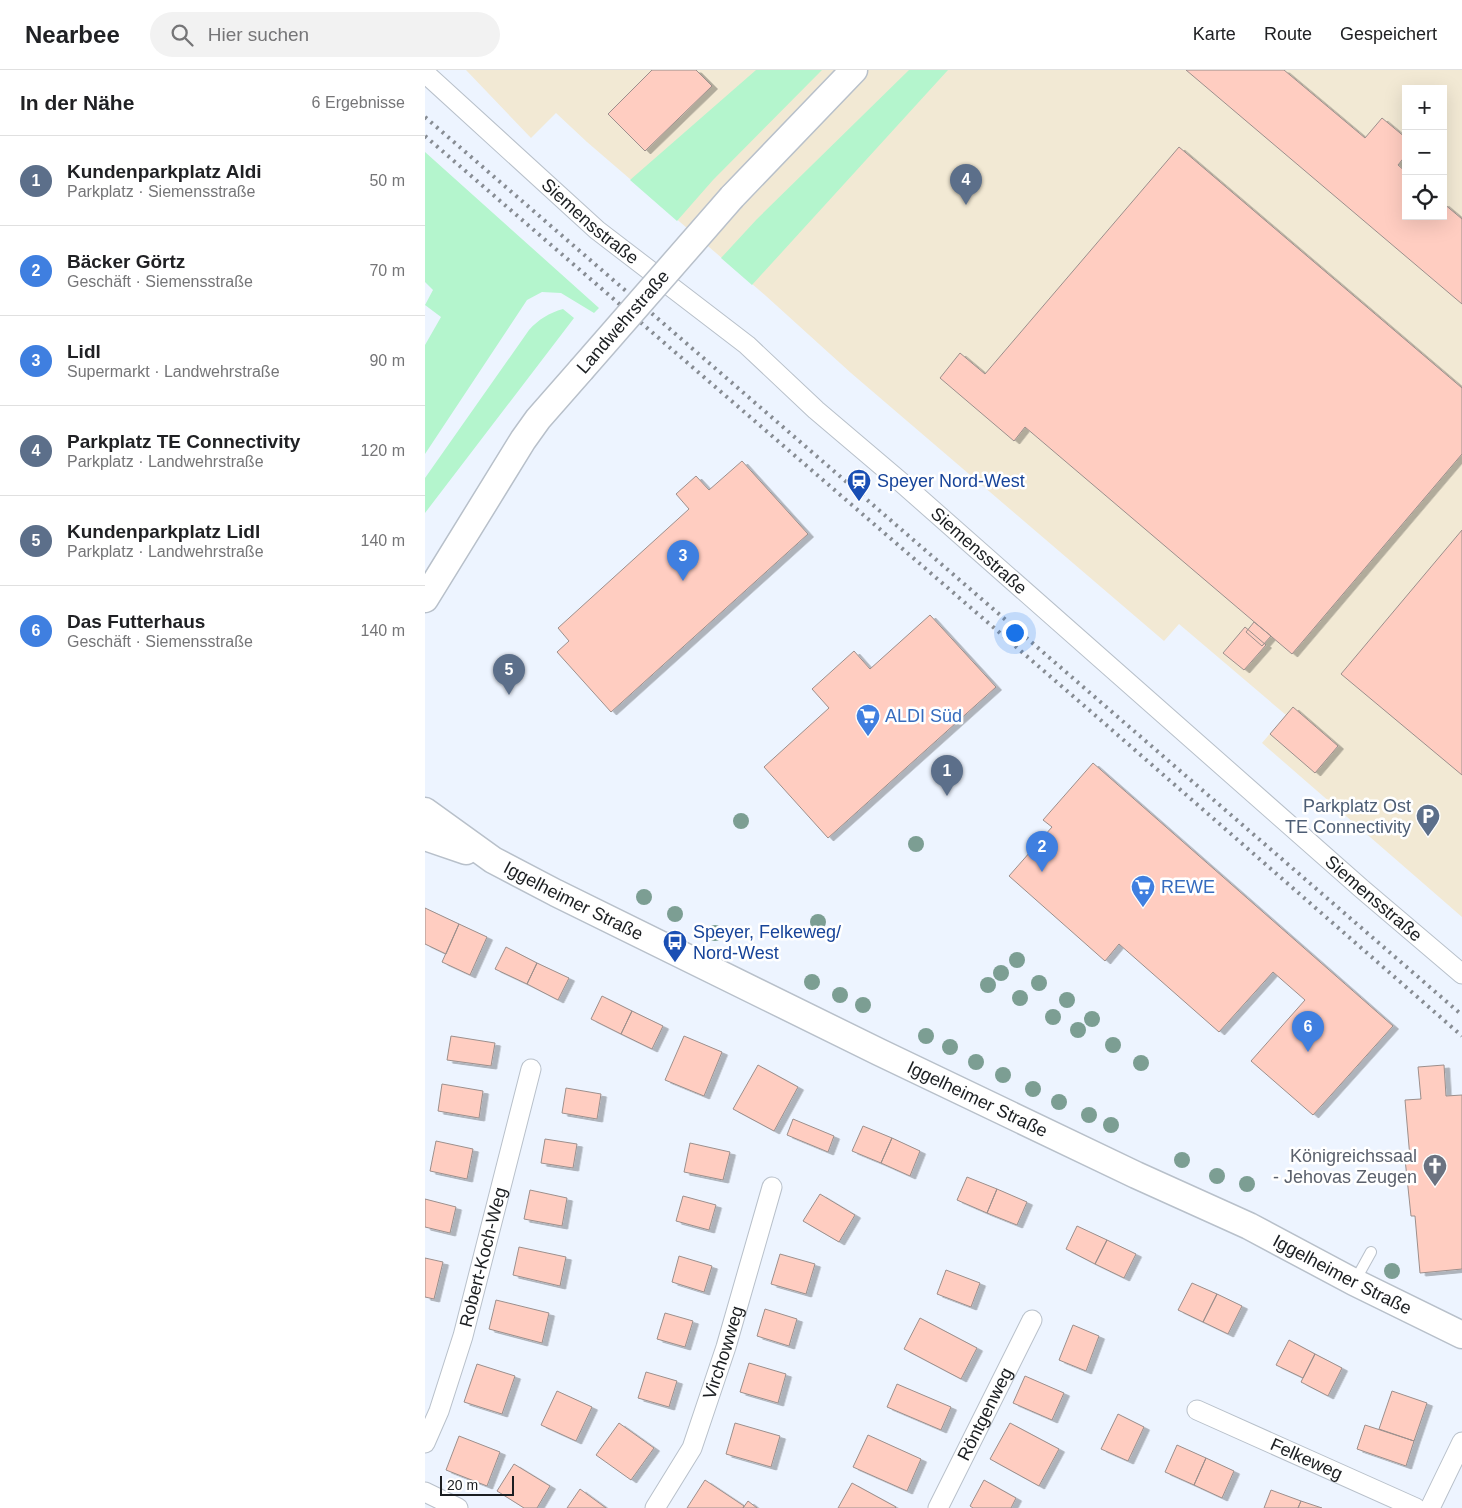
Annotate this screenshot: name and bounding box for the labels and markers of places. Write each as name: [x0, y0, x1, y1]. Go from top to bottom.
pin: 4: [950, 164, 982, 205]
station icon: Speyer Nord-West: [846, 468, 872, 502]
place label: Speyer Nord-West: [877, 471, 1025, 491]
pin: 3: [667, 540, 699, 581]
pin: 5: [493, 654, 525, 695]
supermarket icon: ALDI Süd: [855, 703, 881, 737]
place label: ALDI Süd: [885, 706, 962, 726]
pin: 1: [931, 755, 963, 796]
place label: Parkplatz Ost TE Connectivity: [1285, 796, 1411, 837]
parking icon: Parkplatz Ost TE Connectivity: [1415, 803, 1441, 837]
pin: 2: [1026, 831, 1058, 872]
supermarket icon: REWE: [1130, 874, 1156, 908]
place label: REWE: [1161, 877, 1215, 897]
place label: Speyer, Felkeweg/ Nord-West: [693, 922, 841, 963]
bus stop icon: Speyer, Felkeweg/ Nord-West: [662, 929, 688, 963]
pin: 6: [1292, 1011, 1324, 1052]
place label: Königreichssaal - Jehovas Zeugen: [1273, 1146, 1417, 1187]
church icon: Königreichssaal - Jehovas Zeugen: [1422, 1153, 1448, 1187]

